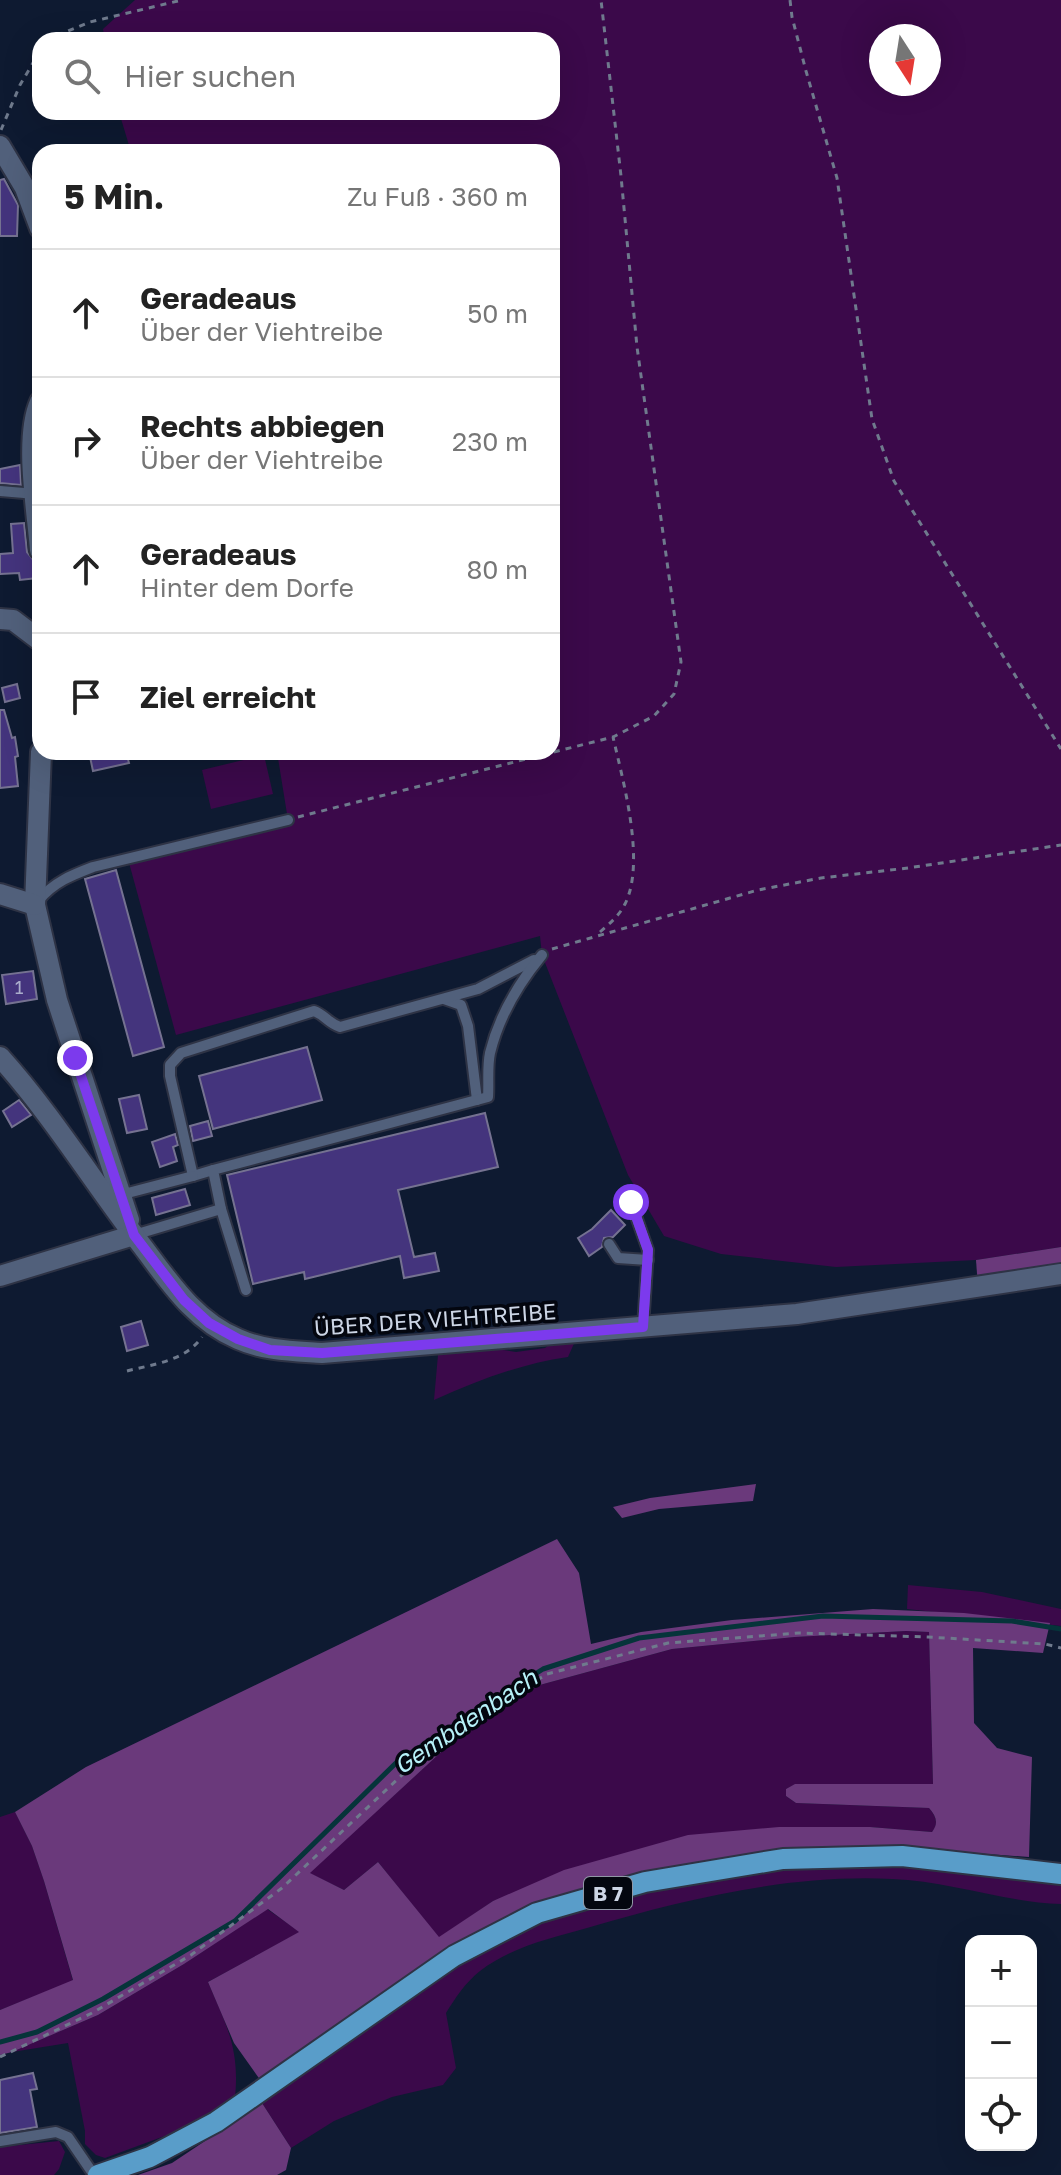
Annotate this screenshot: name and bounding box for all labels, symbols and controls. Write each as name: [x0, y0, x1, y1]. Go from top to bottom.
north arrow: [869, 24, 941, 96]
search box: [32, 32, 560, 120]
icon: search: [60, 54, 104, 98]
text: Hier suchen: [124, 58, 296, 94]
text: 5 Min.: [64, 176, 164, 216]
text: Zu Fuß · 360 m: [347, 181, 528, 212]
text: Geradeaus: [140, 280, 297, 316]
icon: ahead: [64, 291, 108, 335]
text: 50 m: [467, 298, 528, 329]
text: Über der Viehtreibe: [140, 316, 383, 347]
text: Rechts abbiegen: [140, 408, 384, 444]
icon: right: [64, 419, 108, 463]
text: 230 m: [452, 426, 528, 457]
text: Über der Viehtreibe: [140, 444, 383, 475]
text: Geradeaus: [140, 536, 297, 572]
icon: ahead: [64, 547, 108, 591]
text: 80 m: [467, 554, 528, 585]
text: Hinter dem Dorfe: [140, 572, 354, 603]
icon: arrive: [64, 675, 108, 719]
text: Ziel erreicht: [140, 679, 316, 715]
house number: 1: [15, 976, 24, 998]
route end: [57, 1040, 93, 1076]
route start: [613, 1184, 649, 1220]
street label: ÜBER DER VIEHTREIBE: [313, 1297, 557, 1341]
water label: Gembdenbach: [388, 1662, 543, 1780]
road number: B 7: [584, 1877, 632, 1909]
map controls: [965, 1935, 1037, 2151]
button: +: [965, 1935, 1037, 2007]
button: −: [965, 2007, 1037, 2079]
button: locate: [965, 2079, 1037, 2151]

